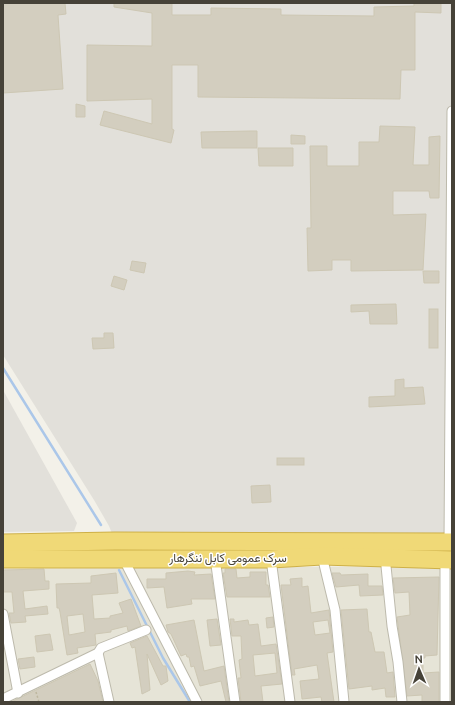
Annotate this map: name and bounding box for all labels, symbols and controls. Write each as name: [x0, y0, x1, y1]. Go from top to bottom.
street label: سرک عمومی کابل ننگرهار: [168, 551, 287, 566]
north arrow: [399, 649, 439, 689]
text: N: [414, 653, 423, 665]

